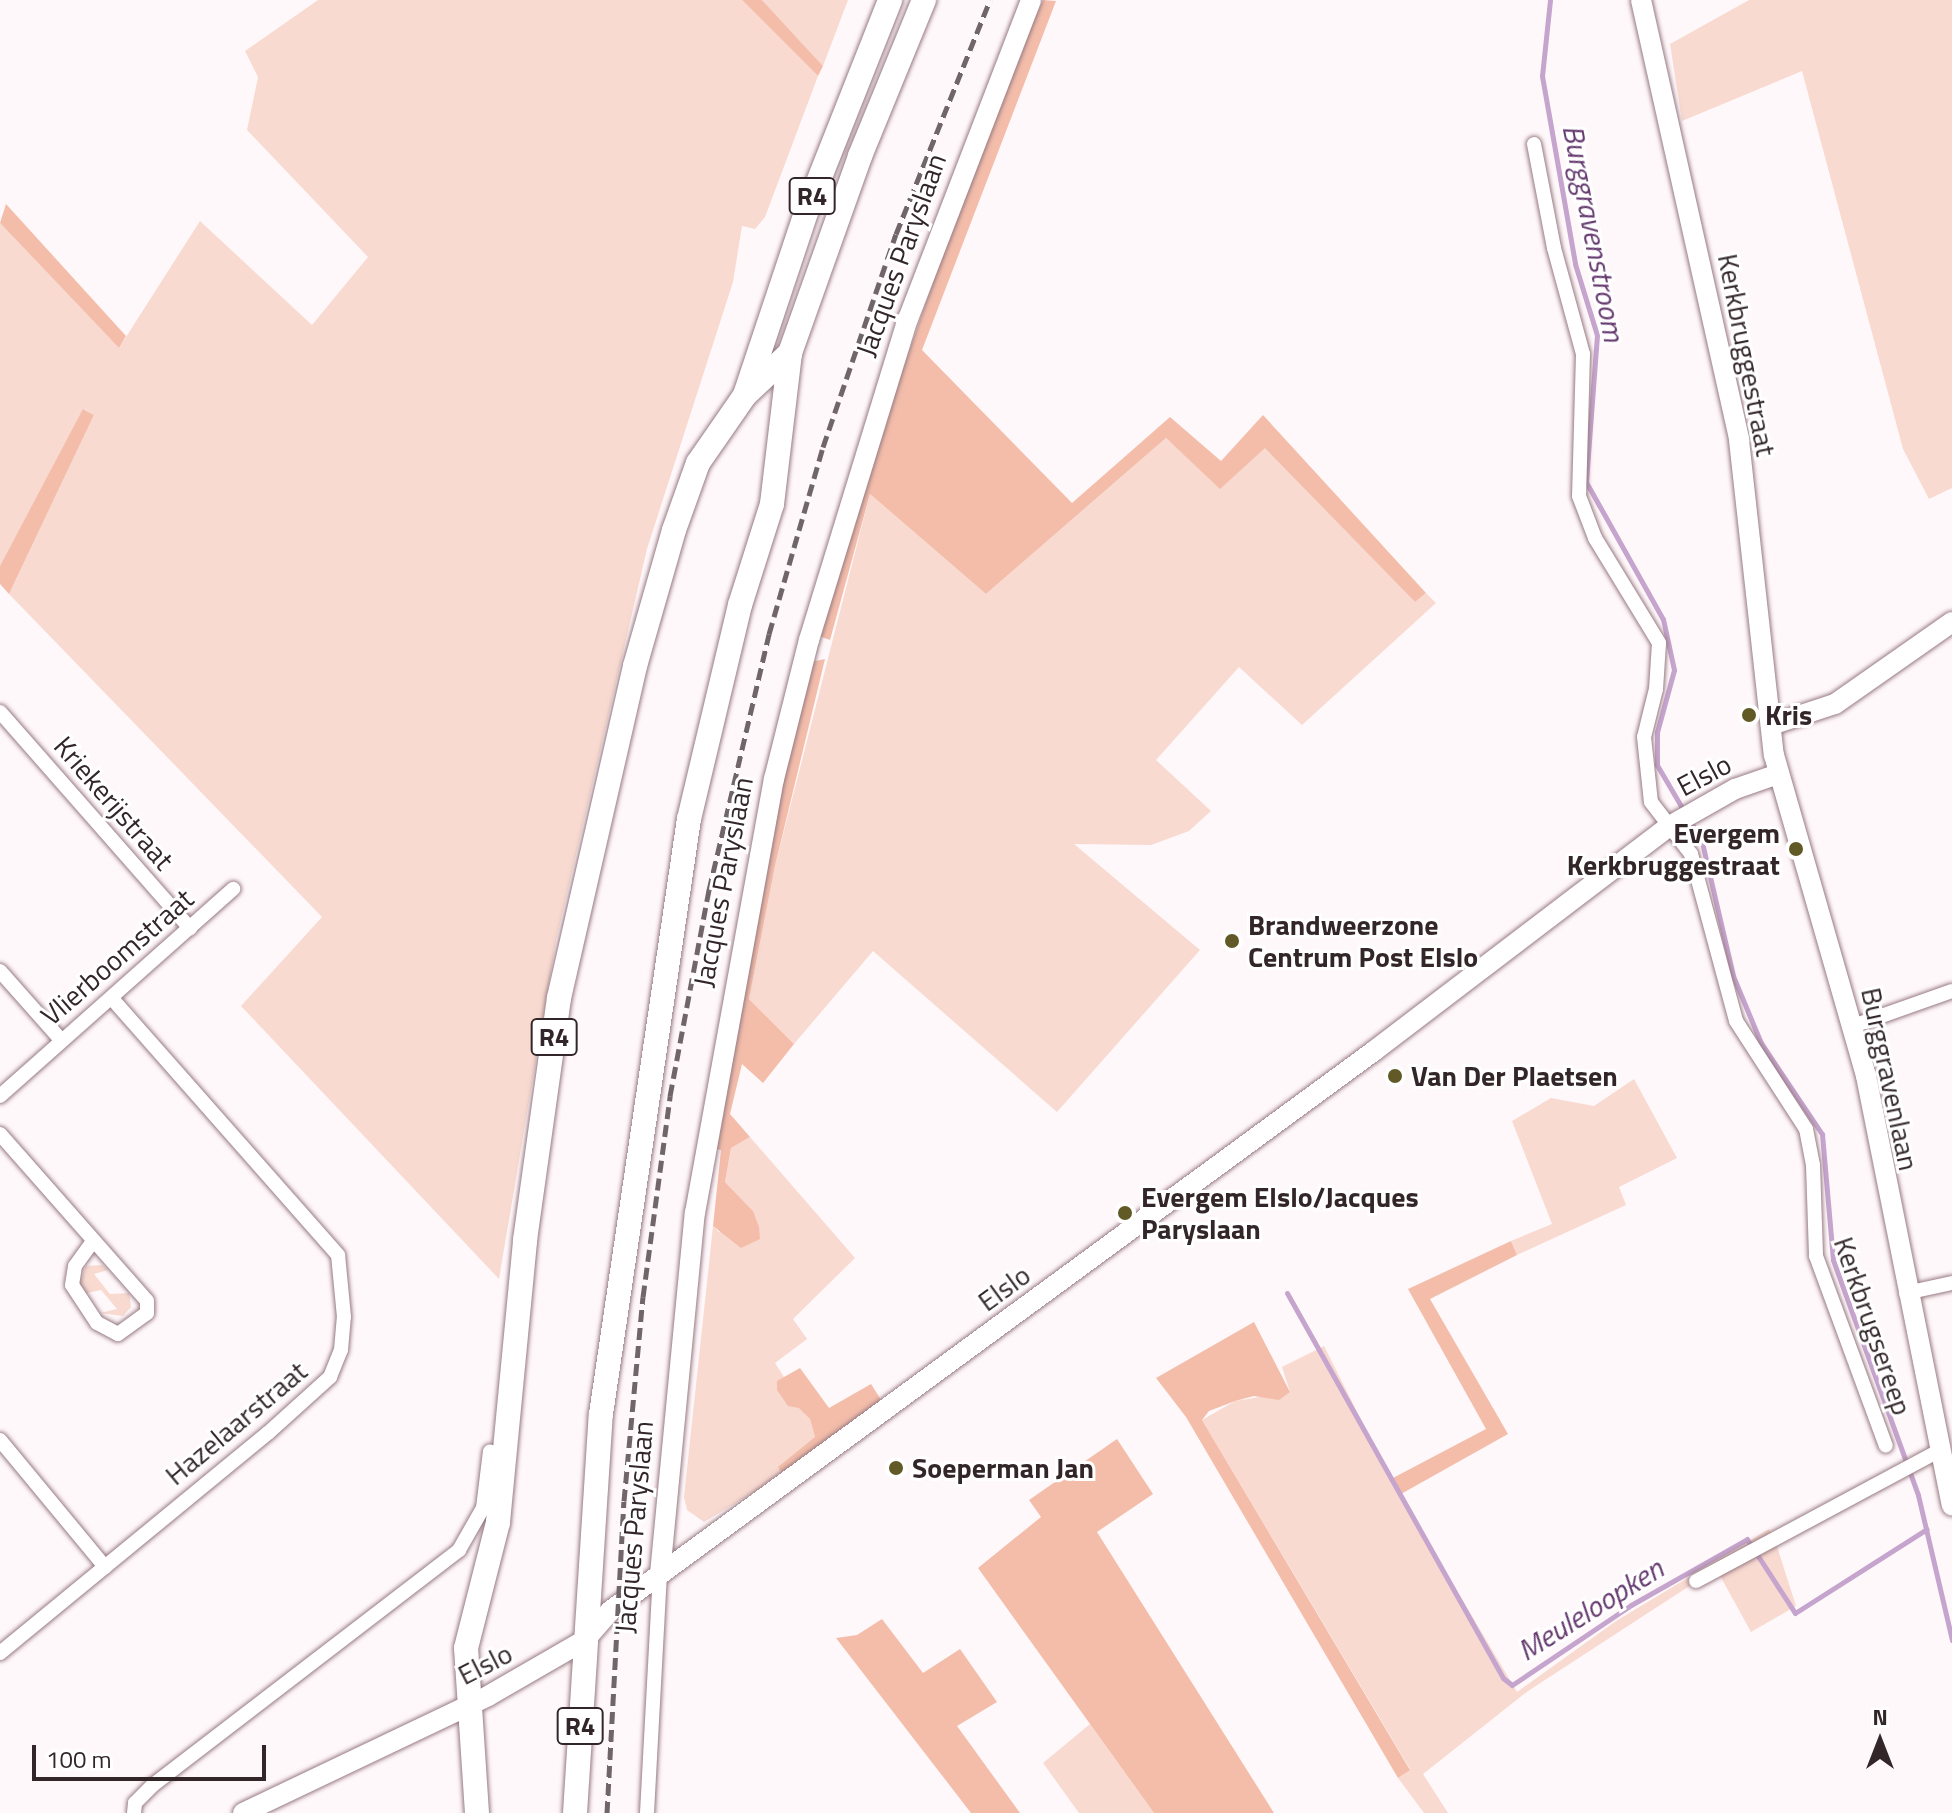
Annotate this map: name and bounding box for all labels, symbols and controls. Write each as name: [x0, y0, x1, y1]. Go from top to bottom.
water label: Burggravenstroom: [1555, 121, 1633, 345]
street label: Jacques Paryslaan: [849, 149, 953, 361]
road number: R4: [788, 174, 836, 218]
street label: Kerkbruggestraat: [1711, 251, 1783, 459]
place label: Kris: [1765, 698, 1812, 732]
marker: Kris: [1740, 706, 1758, 724]
street label: Kriekerijstraat: [47, 730, 181, 876]
street label: Elslo: [1671, 747, 1737, 803]
street label: Jacques Paryslaan: [686, 774, 760, 990]
place label: Evergem Kerkbruggestraat: [1567, 816, 1780, 882]
marker: Evergem Kerkbruggestraat: [1787, 840, 1805, 858]
street label: Vlierboomstraat: [34, 882, 200, 1032]
place label: Brandweerzone Centrum Post Elslo: [1248, 908, 1478, 974]
marker: Brandweerzone Centrum Post Elslo: [1223, 932, 1241, 950]
street label: Burggravenlaan: [1854, 985, 1926, 1173]
road number: R4: [530, 1015, 578, 1059]
place label: Van Der Plaetsen: [1411, 1059, 1618, 1093]
marker: Van Der Plaetsen: [1386, 1067, 1404, 1085]
place label: Evergem Elslo/Jacques Paryslaan: [1141, 1180, 1419, 1246]
marker: Evergem Elslo/Jacques Paryslaan: [1116, 1204, 1134, 1222]
street label: Kerkbrugsereep: [1827, 1233, 1919, 1419]
street label: Elslo: [971, 1258, 1037, 1318]
street label: Hazelaarstraat: [158, 1354, 314, 1492]
street label: Jacques Paryslaan: [608, 1419, 660, 1635]
place label: Soeperman Jan: [912, 1451, 1094, 1485]
marker: Soeperman Jan: [887, 1459, 905, 1477]
water label: Meuleloopken: [1510, 1550, 1670, 1668]
street label: Elslo: [452, 1636, 518, 1692]
text: N: [1872, 1700, 1888, 1734]
north arrow: [1840, 1701, 1920, 1781]
road number: R4: [556, 1704, 604, 1748]
scale bar: [36, 1729, 270, 1779]
text: 100 m: [46, 1741, 112, 1777]

